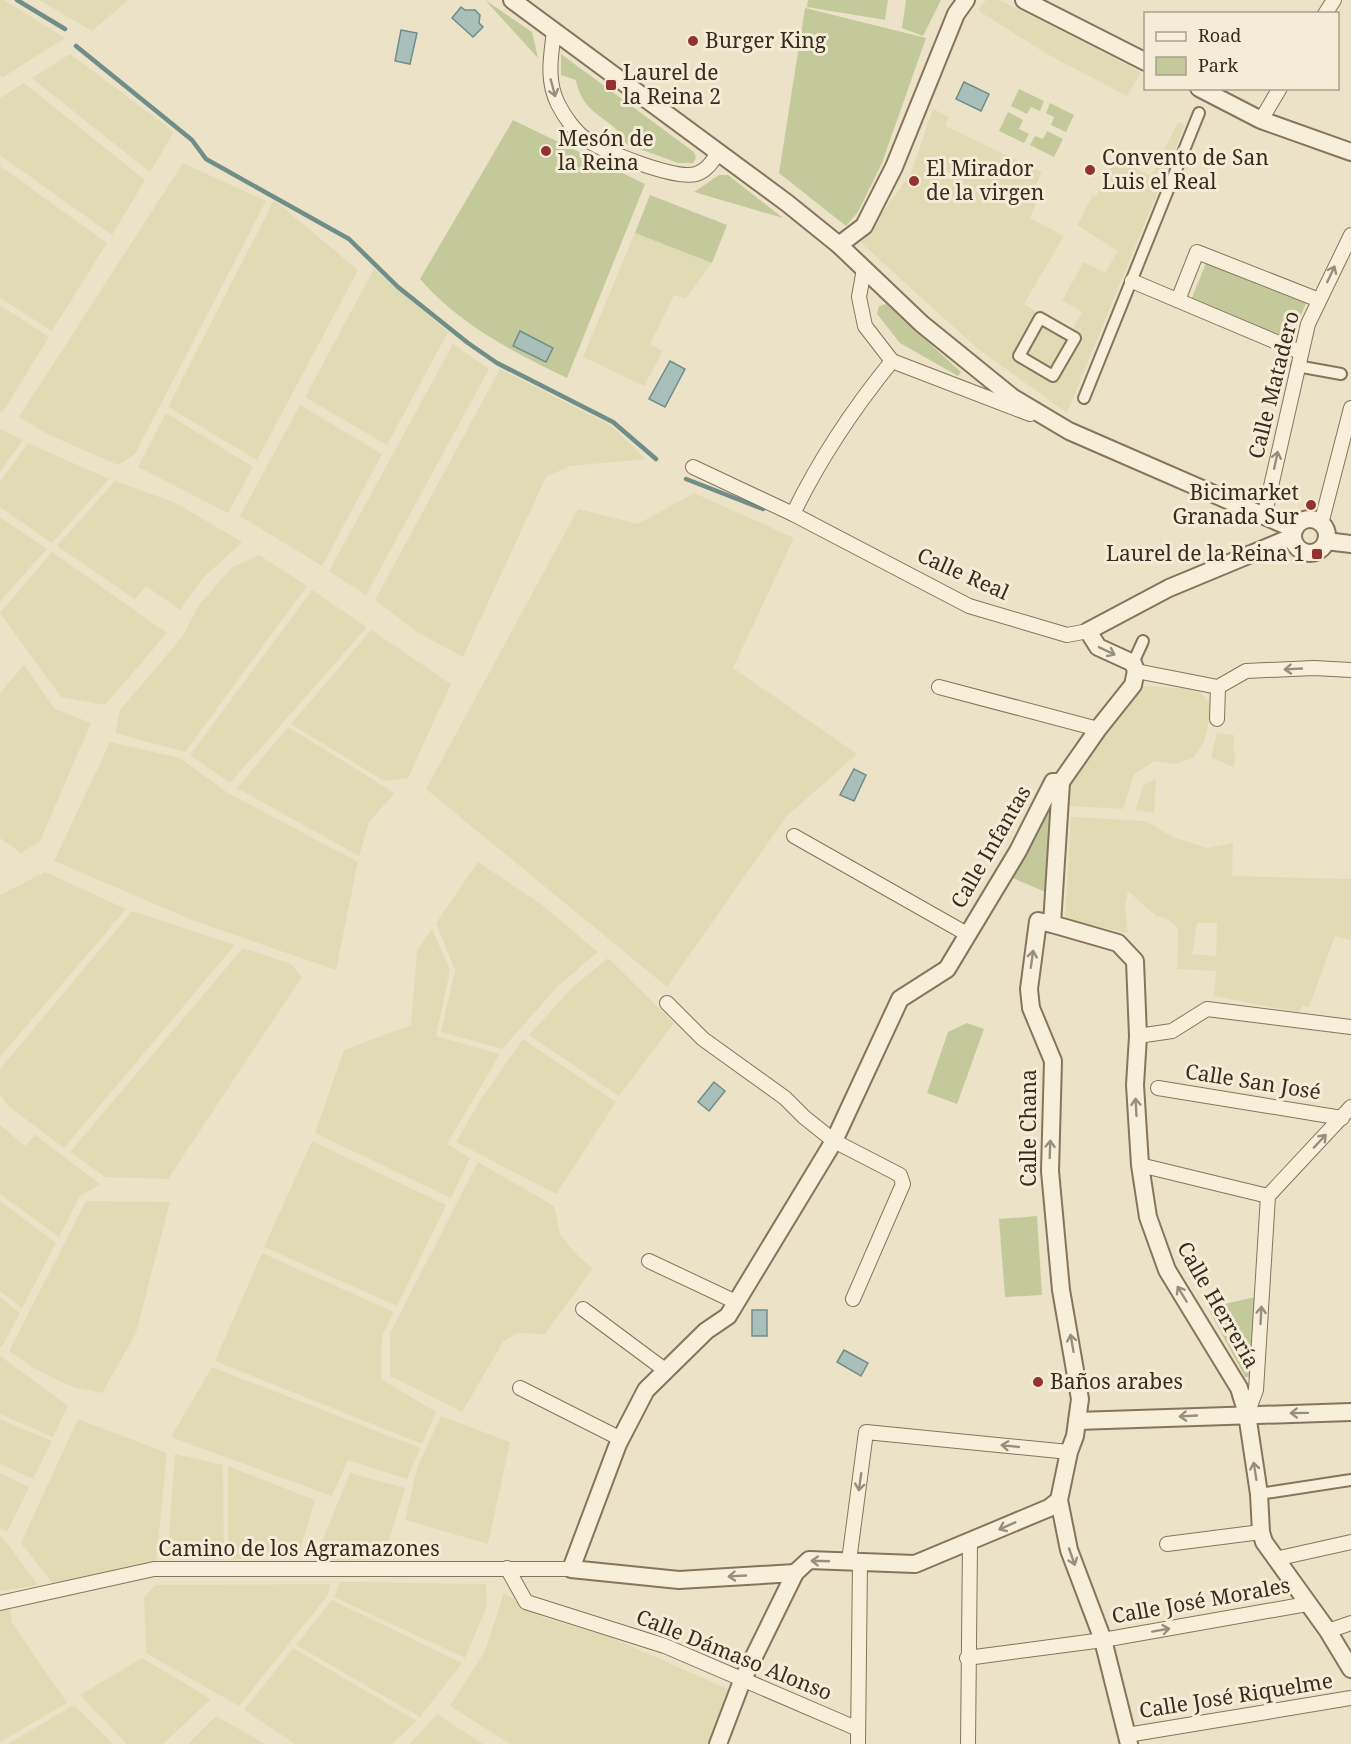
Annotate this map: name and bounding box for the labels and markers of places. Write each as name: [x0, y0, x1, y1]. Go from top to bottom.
place label: Burger King: [705, 26, 827, 54]
marker: Burger King: [686, 34, 700, 48]
place label: Laurel de la Reina 2: [623, 58, 721, 110]
marker: Laurel de la Reina 2: [604, 78, 618, 92]
place label: Mesón de la Reina: [558, 124, 654, 176]
place label: Convento de San Luis el Real: [1102, 143, 1269, 195]
marker: Mesón de la Reina: [539, 144, 553, 158]
place label: El Mirador de la virgen: [926, 154, 1044, 206]
marker: Convento de San Luis el Real: [1083, 163, 1097, 177]
marker: El Mirador de la virgen: [907, 174, 921, 188]
place label: Bicimarket Granada Sur: [1173, 478, 1299, 530]
marker: Bicimarket Granada Sur: [1304, 498, 1318, 512]
place label: Laurel de la Reina 1: [1106, 539, 1305, 567]
marker: Laurel de la Reina 1: [1310, 547, 1324, 561]
place label: Baños arabes: [1050, 1367, 1183, 1395]
marker: Baños arabes: [1031, 1375, 1045, 1389]

